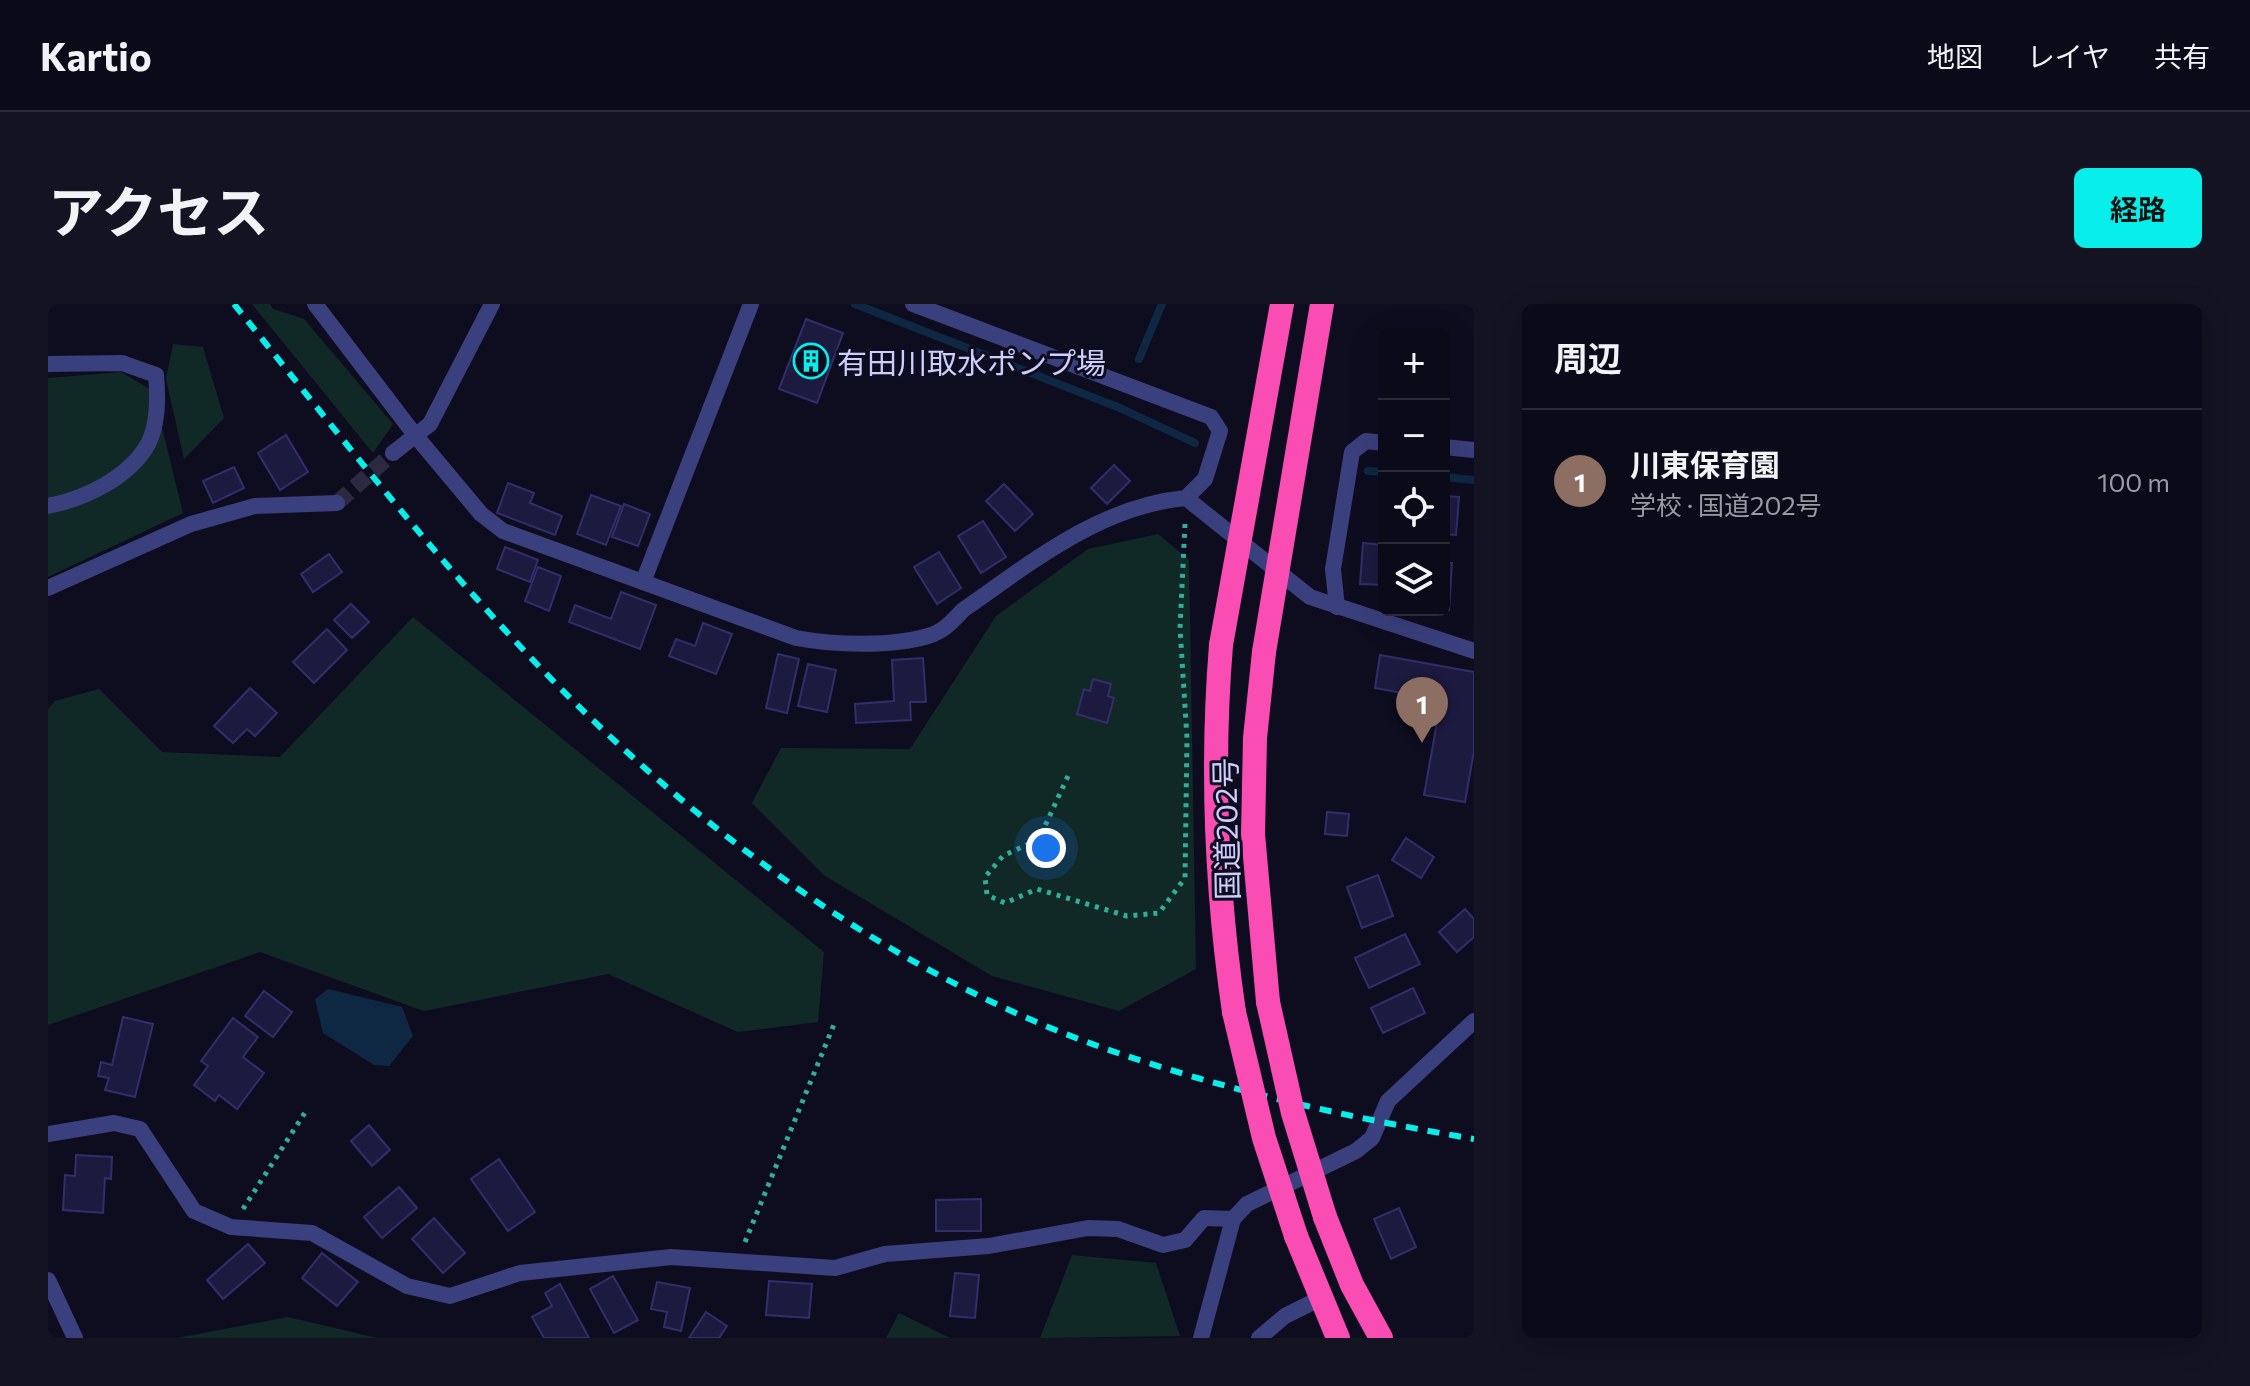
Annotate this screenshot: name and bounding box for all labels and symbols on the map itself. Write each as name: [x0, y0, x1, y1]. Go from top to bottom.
building icon: 有田川取水ポンプ場: [792, 342, 830, 380]
place label: 有田川取水ポンプ場: [837, 343, 1106, 380]
pin: 1: [1396, 677, 1448, 743]
street label: 国道202号: [1205, 757, 1245, 901]
your location: [1026, 828, 1066, 868]

